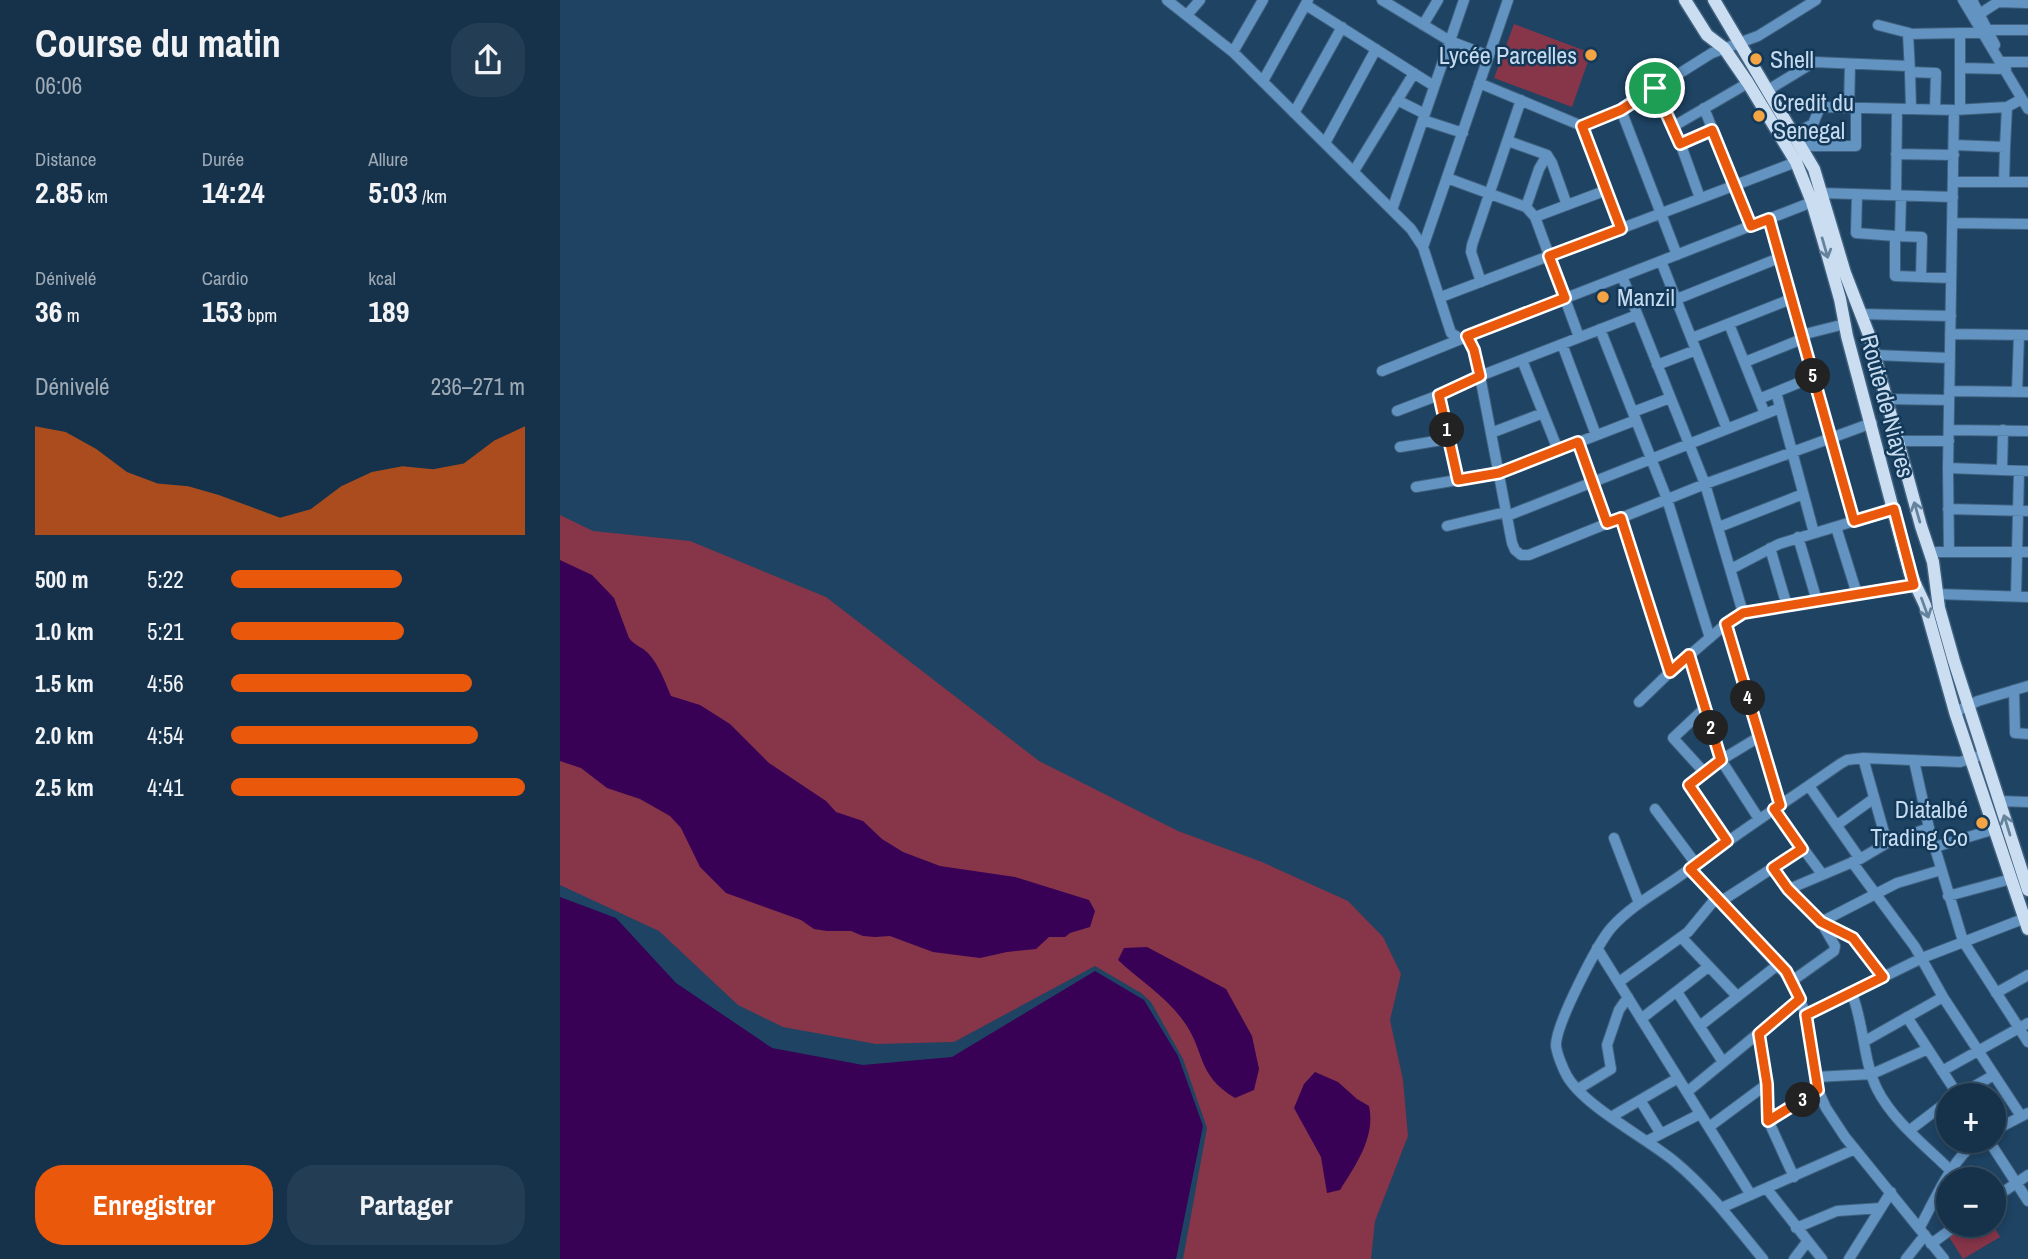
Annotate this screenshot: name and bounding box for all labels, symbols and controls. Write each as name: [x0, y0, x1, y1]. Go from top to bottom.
text: Course du matin: [35, 18, 281, 69]
button: share: [451, 23, 525, 97]
place label: Lycée Parcelles: [1439, 39, 1577, 71]
place label: Shell: [1770, 43, 1814, 75]
marker: Lycée Parcelles: [1583, 47, 1599, 63]
marker: Shell: [1748, 51, 1764, 67]
pin: [1625, 58, 1685, 118]
icon: arrive: [1636, 69, 1674, 107]
text: 06:06: [35, 70, 82, 101]
place label: Credit du Senegal: [1773, 86, 1854, 146]
marker: Credit du Senegal: [1751, 108, 1767, 124]
text: Distance: [35, 146, 96, 172]
text: Durée: [202, 146, 244, 172]
text: Allure: [368, 146, 408, 172]
text: 2.85: [35, 172, 83, 212]
text: 14:24: [202, 172, 265, 212]
text: 5:03: [368, 172, 418, 212]
text: km: [83, 183, 108, 209]
text: /km: [418, 183, 447, 209]
one-way arrow: [1820, 237, 1833, 259]
text: Dénivelé: [35, 265, 96, 291]
text: Cardio: [202, 265, 248, 291]
text: kcal: [368, 265, 396, 291]
place label: Manzil: [1617, 281, 1675, 313]
marker: Manzil: [1595, 289, 1611, 305]
text: 36: [35, 291, 62, 331]
text: 153: [202, 291, 243, 331]
text: 189: [368, 291, 409, 331]
text: m: [62, 302, 80, 328]
text: bpm: [243, 302, 277, 328]
street label: Route de Niayes: [1854, 331, 1922, 481]
pin: 5: [1796, 358, 1830, 394]
text: 5: [1808, 362, 1817, 388]
text: Dénivelé: [35, 371, 109, 402]
text: 236–271 m: [431, 371, 525, 402]
pin: 1: [1430, 412, 1464, 448]
text: 1: [1442, 416, 1451, 442]
one-way arrow: [1910, 502, 1923, 524]
text: 500 m: [35, 564, 88, 595]
text: 5:22: [147, 564, 184, 595]
one-way arrow: [1920, 597, 1932, 619]
text: 1.0 km: [35, 616, 94, 647]
text: 5:21: [147, 616, 184, 647]
text: 1.5 km: [35, 668, 94, 699]
text: 4:56: [147, 668, 184, 699]
pin: 4: [1730, 680, 1766, 716]
text: 4: [1743, 684, 1752, 710]
pin: 2: [1694, 710, 1728, 746]
text: 2: [1706, 714, 1715, 740]
text: 2.0 km: [35, 720, 94, 751]
text: 4:54: [147, 720, 184, 751]
text: 2.5 km: [35, 772, 94, 803]
text: 4:41: [147, 772, 184, 803]
place label: Diatalbé Trading Co: [1870, 793, 1968, 853]
one-way arrow: [1999, 814, 2012, 836]
marker: Diatalbé Trading Co: [1974, 815, 1990, 831]
pin: 3: [1786, 1082, 1820, 1118]
map controls: [1936, 1083, 2006, 1237]
button: +: [1936, 1083, 2006, 1153]
text: 3: [1798, 1086, 1807, 1112]
button: Enregistrer: [35, 1165, 273, 1245]
button: Partager: [287, 1165, 525, 1245]
button: −: [1936, 1167, 2006, 1237]

